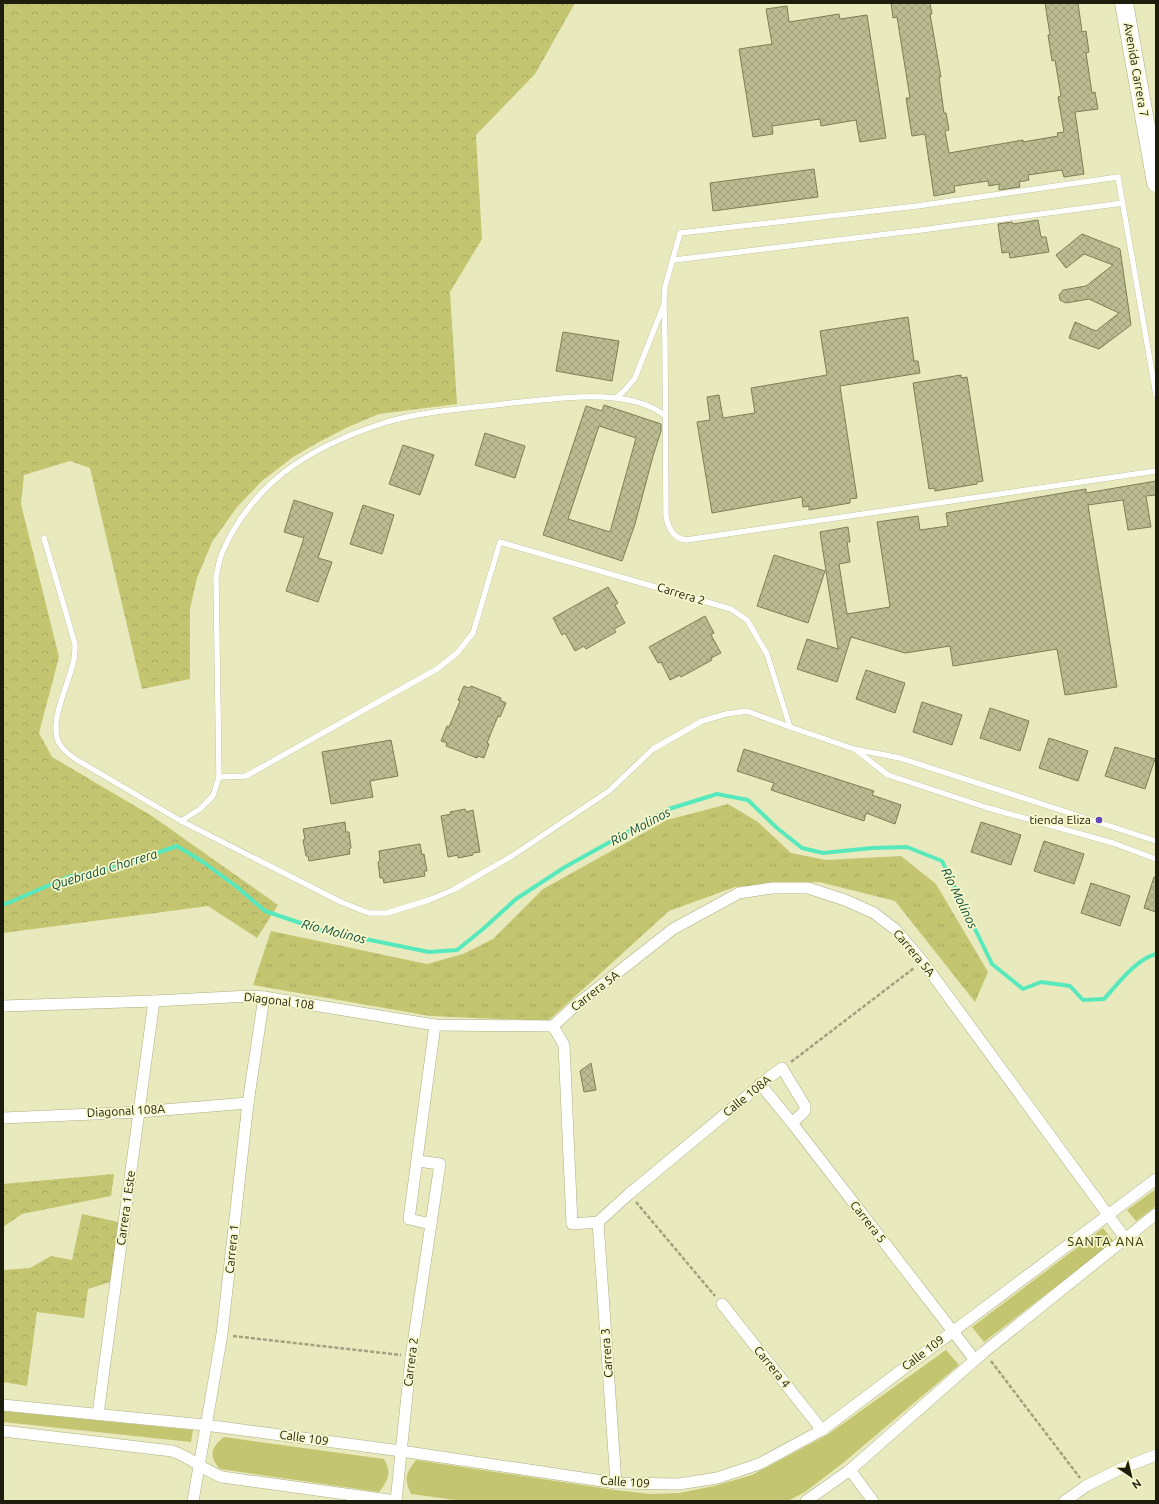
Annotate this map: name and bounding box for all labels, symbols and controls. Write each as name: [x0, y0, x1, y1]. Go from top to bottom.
street label: Avenida Carrera 7: [1122, 22, 1151, 118]
street label: Carrera 2: [656, 580, 707, 607]
water label: Río Molinos: [608, 804, 673, 848]
place label: tienda Eliza: [1029, 813, 1091, 826]
marker: tienda Eliza: [1094, 815, 1104, 825]
water label: Quebrada Chorrera: [49, 846, 159, 893]
water label: Río Molinos: [939, 865, 981, 931]
water label: Río Molinos: [300, 916, 368, 946]
street label: Carrera 5A: [891, 927, 938, 979]
street label: Carrera 5A: [568, 968, 621, 1013]
street label: Diagonal 108: [243, 990, 315, 1011]
street label: Calle 108A: [720, 1072, 773, 1119]
street label: Diagonal 108A: [86, 1102, 166, 1119]
street label: Carrera 1 Este: [114, 1170, 137, 1246]
street label: Carrera 5: [848, 1198, 889, 1245]
street label: Carrera 1: [222, 1224, 241, 1274]
district label: SANTA ANA: [1067, 1234, 1145, 1248]
street label: Carrera 3: [598, 1328, 615, 1378]
street label: Calle 109: [899, 1333, 946, 1373]
street label: Carrera 2: [401, 1337, 420, 1387]
street label: Carrera 4: [752, 1343, 793, 1390]
street label: Calle 109: [279, 1428, 329, 1447]
north arrow: [1111, 1456, 1151, 1496]
street label: Calle 109: [600, 1473, 650, 1490]
text: N: [1130, 1477, 1144, 1491]

